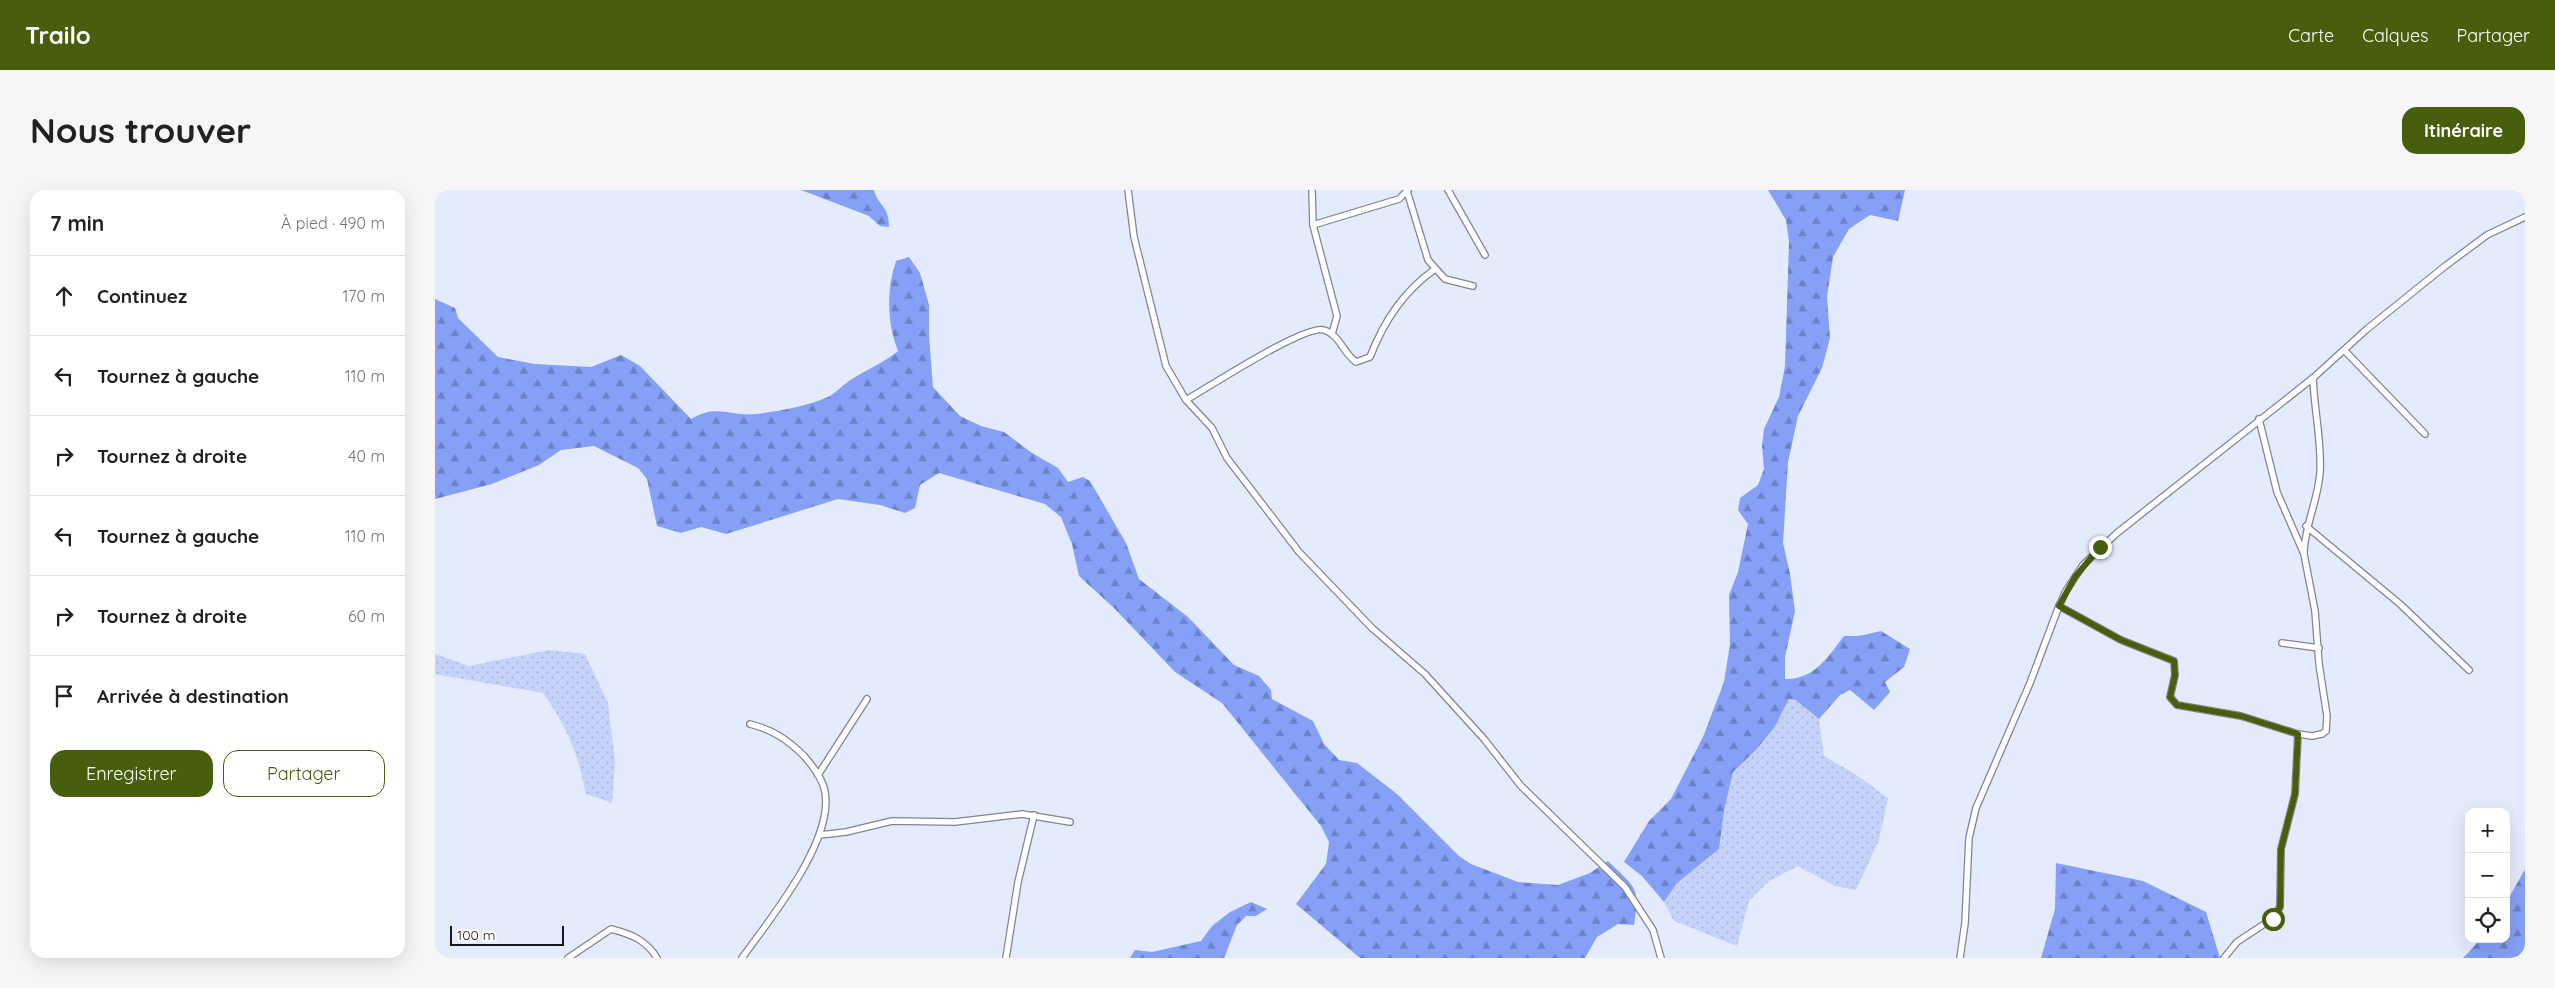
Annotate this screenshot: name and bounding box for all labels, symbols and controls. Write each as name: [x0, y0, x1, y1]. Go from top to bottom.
text: Trailo: [25, 20, 91, 50]
text: Carte: [2288, 24, 2334, 47]
text: Calques: [2362, 24, 2429, 47]
text: Partager: [2457, 24, 2530, 47]
button: Itinéraire: [2402, 107, 2525, 154]
text: Nous trouver: [30, 108, 251, 152]
text: 7 min: [50, 210, 104, 236]
text: À pied · 490 m: [281, 213, 385, 233]
icon: ahead: [50, 282, 78, 310]
text: Continuez: [97, 284, 187, 308]
text: 170 m: [342, 286, 385, 306]
icon: left: [50, 362, 78, 390]
text: Tournez à gauche: [97, 364, 259, 388]
text: 110 m: [345, 366, 385, 386]
icon: right: [50, 442, 78, 470]
text: Tournez à droite: [97, 444, 247, 468]
text: 40 m: [348, 446, 385, 466]
icon: left: [50, 522, 78, 550]
text: Tournez à gauche: [97, 524, 259, 548]
text: 110 m: [345, 526, 385, 546]
route end: [2089, 536, 2112, 559]
icon: right: [50, 602, 78, 630]
text: Tournez à droite: [97, 604, 247, 628]
text: 60 m: [348, 606, 385, 626]
icon: arrive: [50, 682, 78, 710]
text: Arrivée à destination: [97, 684, 289, 708]
button: Enregistrer: [50, 750, 213, 797]
button: Partager: [223, 750, 385, 797]
map controls: [2465, 808, 2510, 943]
button: +: [2465, 808, 2510, 853]
button: −: [2465, 853, 2510, 898]
button: locate: [2465, 898, 2510, 943]
route start: [2262, 908, 2285, 931]
scale bar: [450, 923, 564, 946]
text: 100 m: [457, 926, 495, 944]

